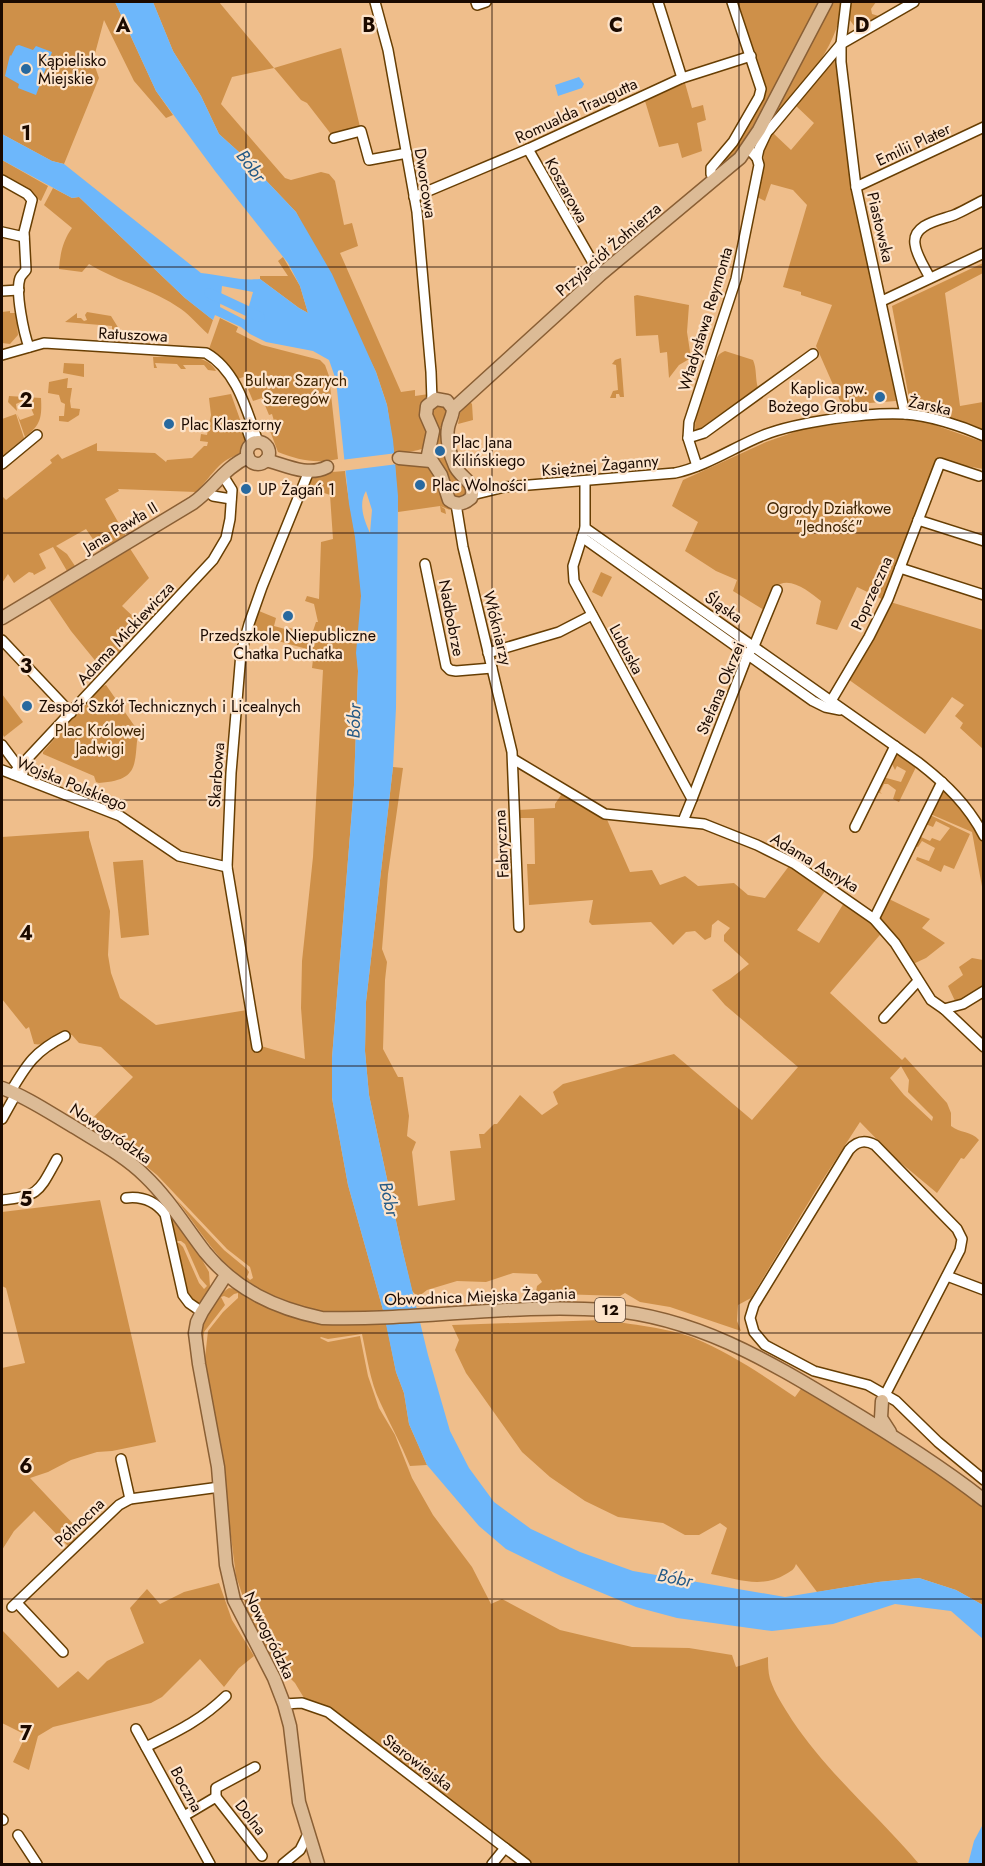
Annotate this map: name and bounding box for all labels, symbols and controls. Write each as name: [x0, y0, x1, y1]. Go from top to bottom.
text: A: [115, 11, 131, 40]
text: B: [362, 11, 376, 40]
text: C: [609, 11, 623, 40]
text: D: [855, 11, 869, 40]
place label: Kąpielisko Miejskie: [38, 49, 106, 90]
marker: Kąpielisko Miejskie: [19, 62, 33, 76]
street label: Romualda Traugutta: [511, 72, 641, 149]
street label: Emilii Plater: [872, 117, 955, 172]
text: 1: [21, 119, 31, 148]
water label: Bóbr: [230, 144, 273, 189]
street label: Dworcowa: [409, 146, 442, 220]
street label: Koszarowa: [539, 154, 594, 227]
street label: Piastowska: [861, 190, 900, 265]
street label: Przyjaciół Żołnierza: [551, 197, 666, 302]
street label: Władysława Reymonta: [673, 244, 738, 394]
street label: Ratuszowa: [98, 321, 168, 348]
park label: Bulwar Szarych Szeregów: [245, 369, 347, 410]
place label: Kaplica pw. Bożego Grobu: [768, 377, 868, 418]
text: 2: [19, 386, 33, 415]
marker: Kaplica pw. Bożego Grobu: [873, 390, 887, 404]
street label: Żarska: [906, 390, 953, 421]
place label: Plac Klasztorny: [181, 413, 282, 436]
marker: Plac Klasztorny: [162, 417, 176, 431]
place label: Plac Jana Kilińskiego: [452, 431, 525, 472]
marker: Plac Jana Kilińskiego: [433, 444, 447, 458]
street label: Księżnej Żaganny: [540, 449, 661, 482]
place label: Plac Wolności: [432, 474, 527, 497]
place label: UP Żagań 1: [258, 478, 335, 501]
marker: Plac Wolności: [413, 478, 427, 492]
marker: UP Żagań 1: [239, 482, 253, 496]
street label: Jana Pawła II: [77, 496, 162, 560]
park label: Ogrody Działkowe "Jedność": [767, 497, 891, 538]
street label: Poprzeczna: [845, 553, 898, 634]
street label: Adama Mickiewicza: [71, 576, 179, 690]
street label: Nadbobrze: [433, 578, 470, 658]
street label: Śląska: [700, 586, 747, 629]
street label: Włókniarzy: [477, 588, 518, 669]
marker: Przedszkole Niepubliczne Chatka Puchatka: [281, 609, 295, 623]
street label: Lubuska: [604, 620, 649, 678]
place label: Przedszkole Niepubliczne Chatka Puchatka: [200, 624, 376, 665]
street label: Stefana Okrzei: [690, 638, 750, 738]
text: 3: [20, 652, 32, 681]
place label: Zespół Szkół Technicznych i Licealnych: [39, 695, 301, 718]
marker: Zespół Szkół Technicznych i Licealnych: [20, 699, 34, 713]
water label: Bóbr: [340, 702, 368, 739]
park label: Plac Królowej Jadwigi: [55, 719, 145, 760]
street label: Skarbowa: [203, 742, 230, 808]
street label: Wojska Polskiego: [13, 751, 131, 816]
street label: Fabryczna: [488, 809, 515, 879]
street label: Adama Asnyka: [766, 827, 863, 898]
text: 4: [19, 919, 33, 948]
street label: Nowogródzka: [65, 1097, 156, 1169]
water label: Bóbr: [372, 1179, 406, 1220]
text: 5: [20, 1185, 33, 1214]
street label: Obwodnica Miejska Żagania: [384, 1282, 576, 1311]
road number: 12: [595, 1298, 625, 1322]
text: 6: [19, 1452, 33, 1481]
street label: Północna: [49, 1493, 109, 1552]
water label: Bóbr: [655, 1562, 696, 1594]
street label: Nowogródzka: [238, 1588, 301, 1683]
text: 7: [20, 1719, 33, 1748]
street label: Starowiejska: [378, 1728, 458, 1796]
street label: Boczna: [165, 1762, 208, 1816]
street label: Dolna: [229, 1795, 272, 1840]

